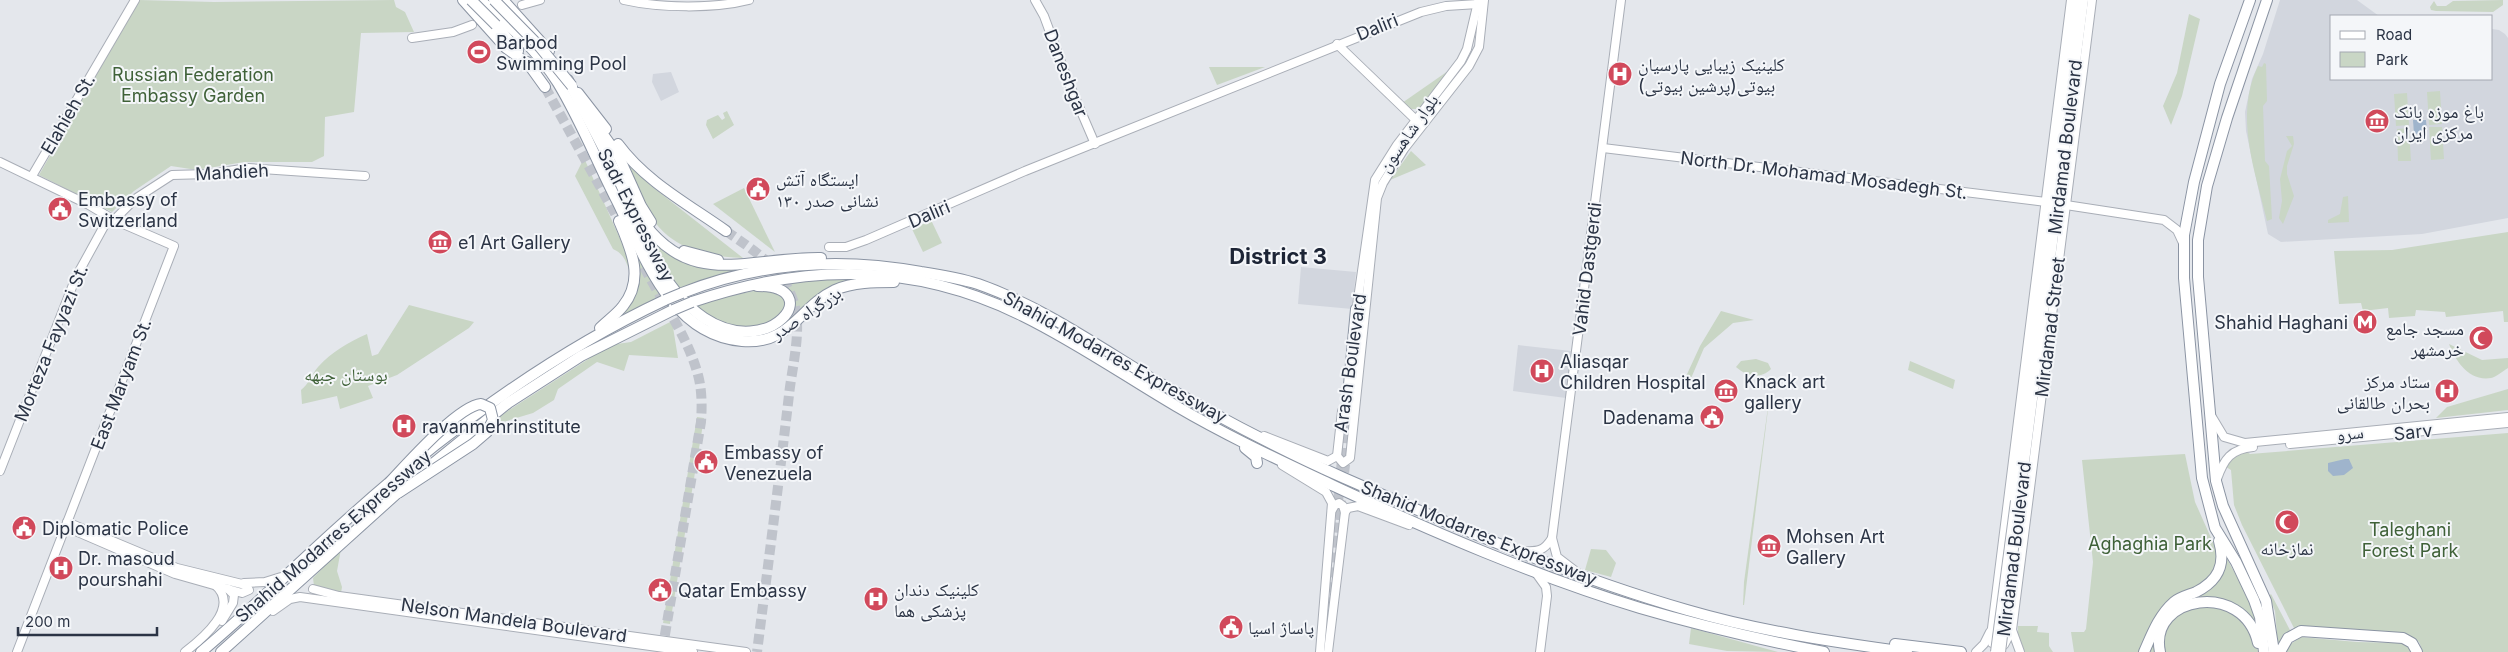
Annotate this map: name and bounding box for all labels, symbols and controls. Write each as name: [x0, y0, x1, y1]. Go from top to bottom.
street label: Daliri: [1353, 9, 1401, 45]
legend: [2330, 15, 2493, 80]
text: Road: [2376, 25, 2412, 44]
street label: Daneshgar: [1040, 26, 1092, 120]
place label: Barbod Swimming Pool: [496, 32, 627, 74]
sports icon: Barbod Swimming Pool: [466, 39, 492, 65]
text: Park: [2376, 50, 2409, 69]
place label: کلینیک زیبایی پارسیان بیوتی(پرشین بیوتی): [1638, 54, 1785, 97]
street label: Mirdamad Boulevard: [2044, 59, 2086, 235]
hospital icon: کلینیک زیبایی پارسیان بیوتی(پرشین بیوتی): [1607, 61, 1633, 87]
park label: Russian Federation Embassy Garden: [112, 64, 274, 106]
street label: Elahieh St.: [37, 70, 99, 158]
street label: بلوار شاهسون: [1373, 90, 1443, 177]
place label: باغ موزه بانک مرکزی ایران: [2394, 101, 2484, 144]
museum icon: باغ موزه بانک مرکزی ایران: [2364, 108, 2390, 134]
street label: Sadr Expressway: [593, 145, 679, 285]
street label: North Dr. Mohamad Mosadegh St.: [1679, 147, 1969, 203]
street label: Mahdieh: [195, 160, 269, 184]
place label: ایستگاه آتش نشانی صدر ۱۳۰: [776, 169, 879, 212]
public building icon: ایستگاه آتش نشانی صدر ۱۳۰: [745, 176, 771, 202]
place label: Embassy of Switzerland: [78, 189, 178, 231]
public building icon: Embassy of Switzerland: [47, 196, 73, 222]
street label: Daliri: [905, 196, 953, 232]
street label: Vahid Dastgerdi: [1568, 201, 1606, 337]
museum icon: e1 Art Gallery: [427, 229, 453, 255]
place label: e1 Art Gallery: [458, 232, 571, 253]
district label: District 3: [1229, 243, 1327, 269]
street label: Mirdamad Street: [2031, 256, 2069, 398]
street label: Morteza Fayyazi St.: [10, 261, 92, 425]
street label: بزرگراه صدر: [766, 282, 845, 345]
street label: Shahid Modarres Expressway: [999, 287, 1231, 427]
street label: Arash Boulevard: [1330, 292, 1370, 434]
metro station icon: Shahid Haghani: [2352, 309, 2378, 335]
place label: Shahid Haghani: [2214, 312, 2348, 333]
street label: East Maryam St.: [86, 316, 156, 452]
place label: مسجد جامع خرمشهر: [2385, 318, 2464, 360]
mosque icon: مسجد جامع خرمشهر: [2468, 325, 2494, 351]
place label: Aliasqar Children Hospital: [1560, 351, 1706, 393]
hospital icon: Aliasqar Children Hospital: [1529, 358, 1555, 384]
park label: بوستان جبهه: [304, 364, 388, 386]
place label: Knack art gallery: [1744, 371, 1825, 413]
place label: ستاد مرکز بحران طالقانی: [2337, 371, 2430, 414]
museum icon: Knack art gallery: [1713, 378, 1739, 404]
hospital icon: ستاد مرکز بحران طالقانی: [2434, 378, 2460, 404]
public building icon: Dadenama: [1699, 404, 1725, 430]
place label: Dadenama: [1603, 407, 1694, 428]
hospital icon: ravanmehrinstitute: [391, 413, 417, 439]
place label: ravanmehrinstitute: [422, 416, 581, 437]
street label: Sarv: [2393, 420, 2433, 444]
street label: سرو: [2335, 421, 2365, 445]
place label: Embassy of Venezuela: [724, 442, 824, 484]
street label: Shahid Modarres Expressway: [231, 445, 435, 627]
public building icon: Embassy of Venezuela: [693, 449, 719, 475]
street label: Mirdamad Boulevard: [1993, 461, 2035, 637]
street label: Shahid Modarres Expressway: [1358, 476, 1600, 590]
mosque icon: نمازخانه: [2274, 509, 2300, 535]
public building icon: Diplomatic Police: [11, 515, 37, 541]
place label: Diplomatic Police: [42, 518, 189, 539]
park label: Taleghani Forest Park: [2362, 519, 2458, 561]
place label: Mohsen Art Gallery: [1786, 526, 1885, 568]
museum icon: Mohsen Art Gallery: [1756, 533, 1782, 559]
park label: Aghaghia Park: [2088, 533, 2212, 554]
place label: نمازخانه: [2261, 538, 2314, 559]
place label: Dr. masoud pourshahi: [78, 548, 175, 590]
hospital icon: Dr. masoud pourshahi: [48, 555, 74, 581]
public building icon: Qatar Embassy: [647, 577, 673, 603]
place label: کلینیک دندان پزشکی هما: [894, 579, 979, 622]
place label: Qatar Embassy: [678, 580, 807, 601]
hospital icon: کلینیک دندان پزشکی هما: [863, 586, 889, 612]
street label: Nelson Mandela Boulevard: [400, 594, 628, 646]
scale bar: [18, 604, 156, 636]
text: 200 m: [25, 612, 70, 631]
public building icon: پاساژ اسیا: [1218, 614, 1244, 640]
place label: پاساژ اسیا: [1248, 617, 1314, 639]

